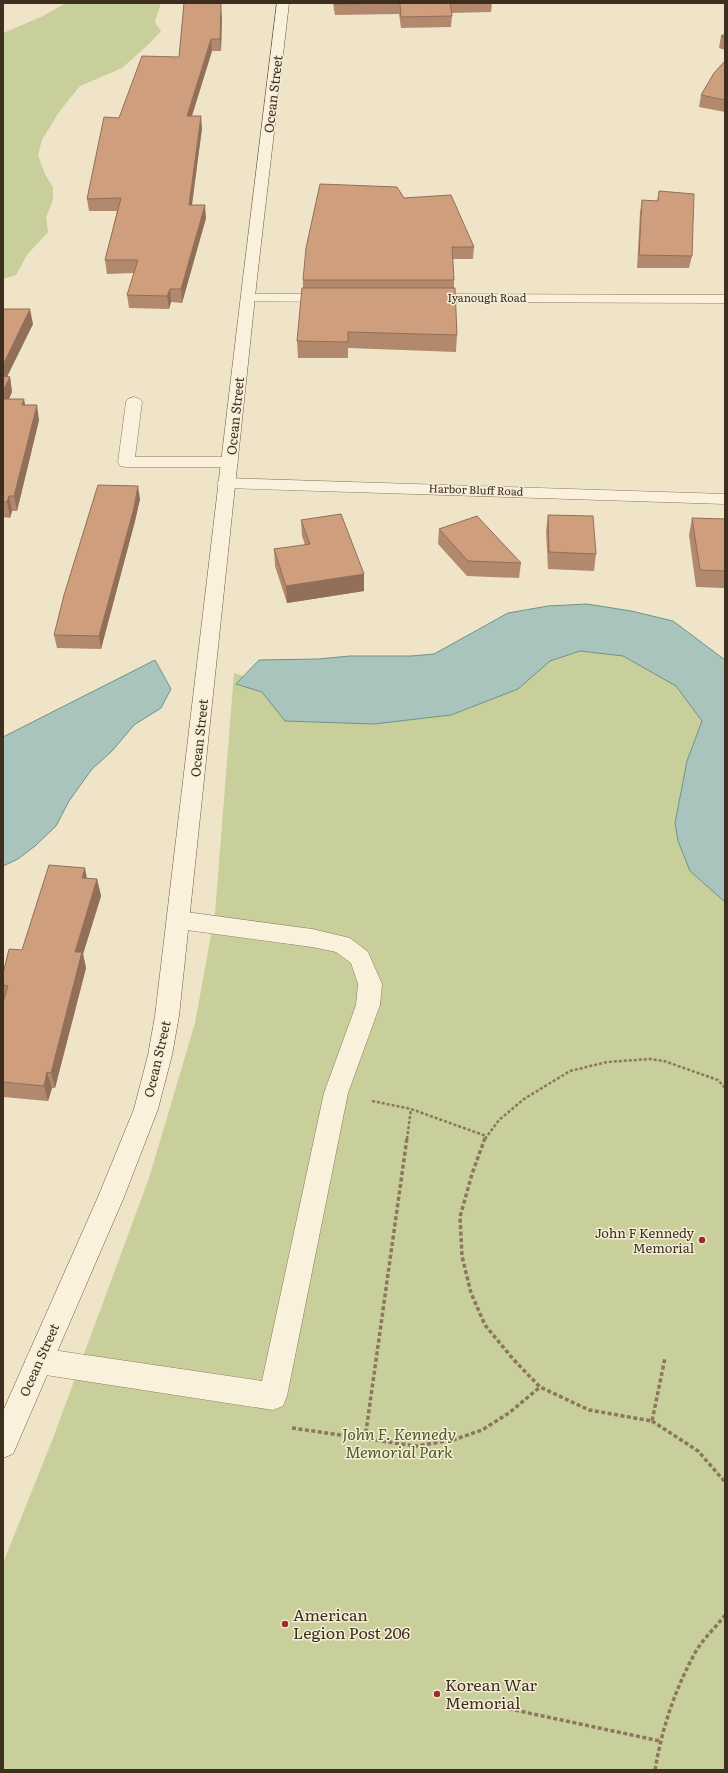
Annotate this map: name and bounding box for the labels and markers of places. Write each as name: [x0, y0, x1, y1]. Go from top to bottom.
place label: John F Kennedy Memorial: [595, 1223, 695, 1257]
marker: John F Kennedy Memorial: [697, 1235, 707, 1245]
place label: American Legion Post 206: [293, 1602, 411, 1644]
marker: American Legion Post 206: [280, 1619, 290, 1629]
place label: Korean War Memorial: [445, 1672, 538, 1714]
marker: Korean War Memorial: [432, 1689, 442, 1699]

